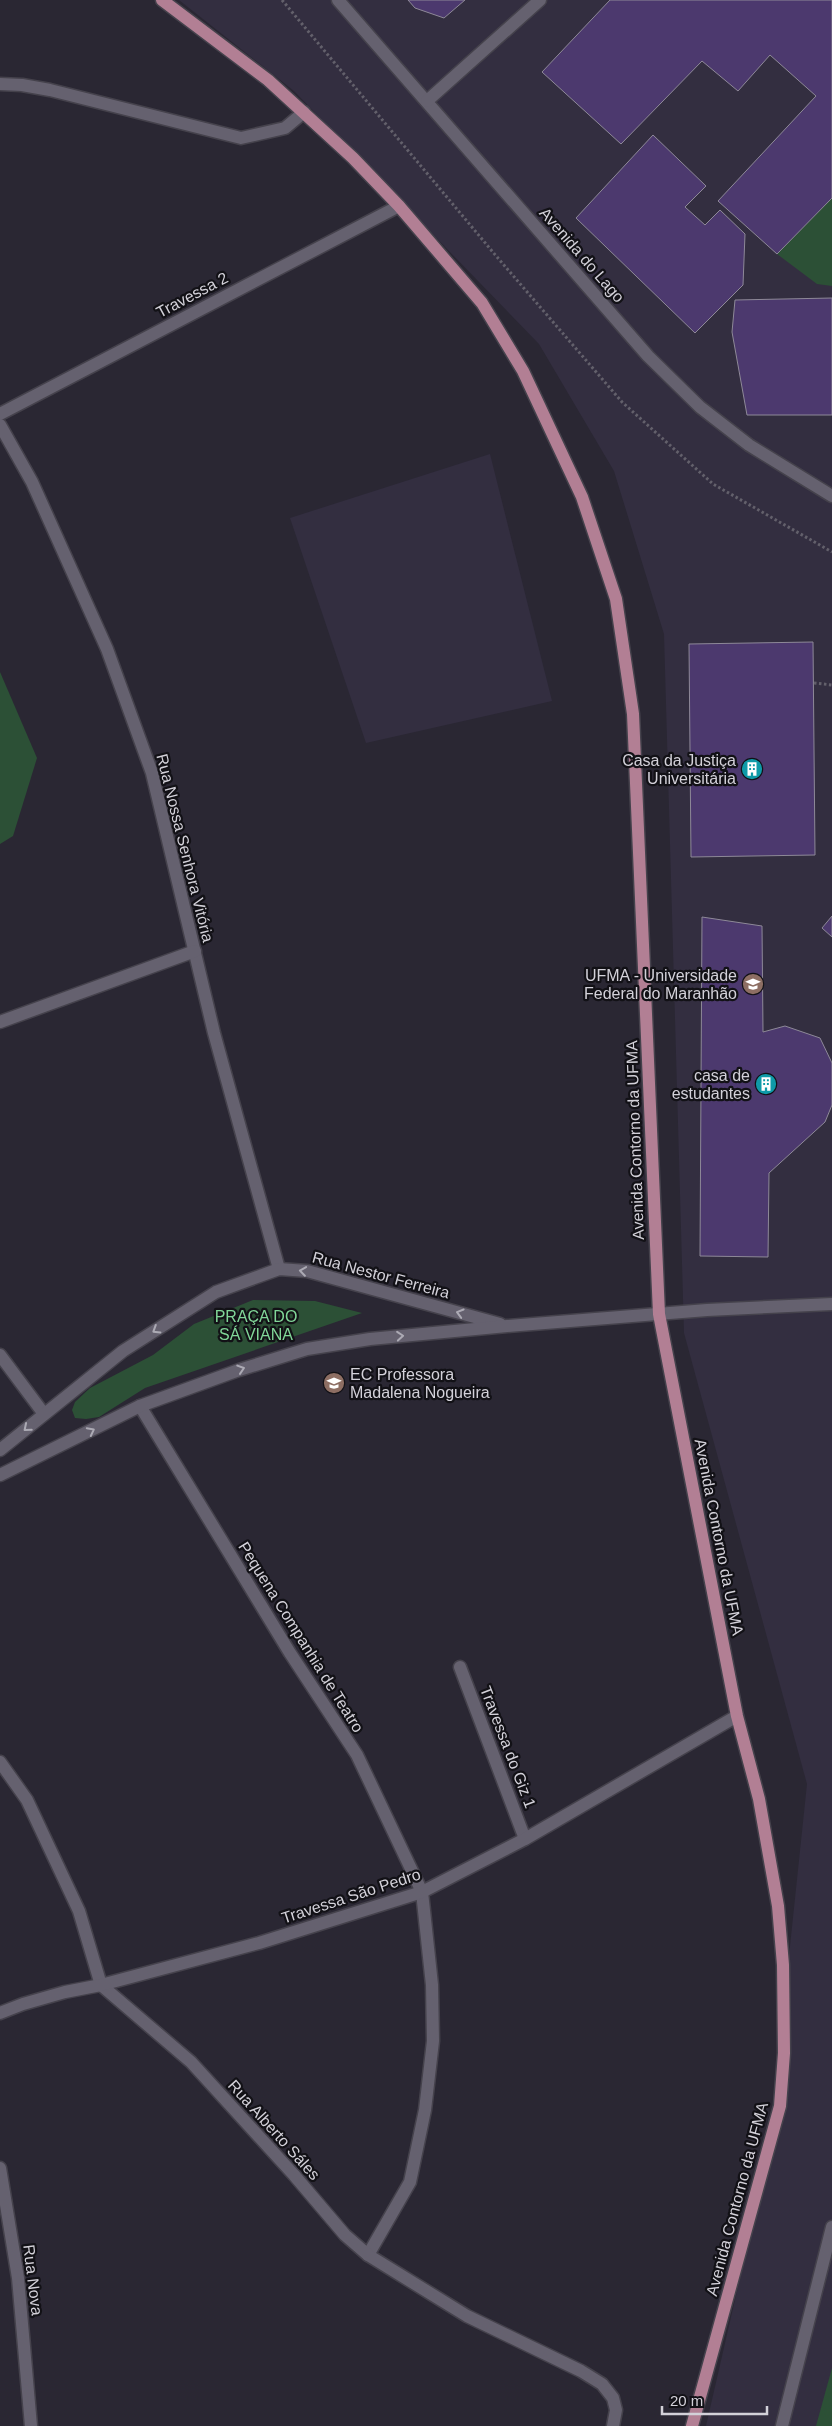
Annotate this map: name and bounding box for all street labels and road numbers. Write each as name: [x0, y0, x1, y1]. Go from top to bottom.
street label: Avenida do Lago: [536, 204, 628, 306]
street label: Travessa 2: [153, 269, 231, 321]
street label: Rua Nossa Senhora Vitória: [153, 752, 217, 944]
street label: Avenida Contorno da UFMA: [623, 1040, 647, 1240]
street label: Rua Nestor Ferreira: [311, 1248, 452, 1302]
street label: Avenida Contorno da UFMA: [692, 1437, 746, 1637]
street label: Pequena Companhia de Teatro: [235, 1539, 367, 1735]
street label: Travessa do Giz 1: [477, 1684, 539, 1810]
street label: Travessa São Pedro: [279, 1865, 423, 1927]
street label: Rua Alberto Sáles: [225, 2077, 323, 2183]
street label: Avenida Contorno da UFMA: [703, 2100, 771, 2298]
street label: Rua Nova: [20, 2244, 46, 2316]

